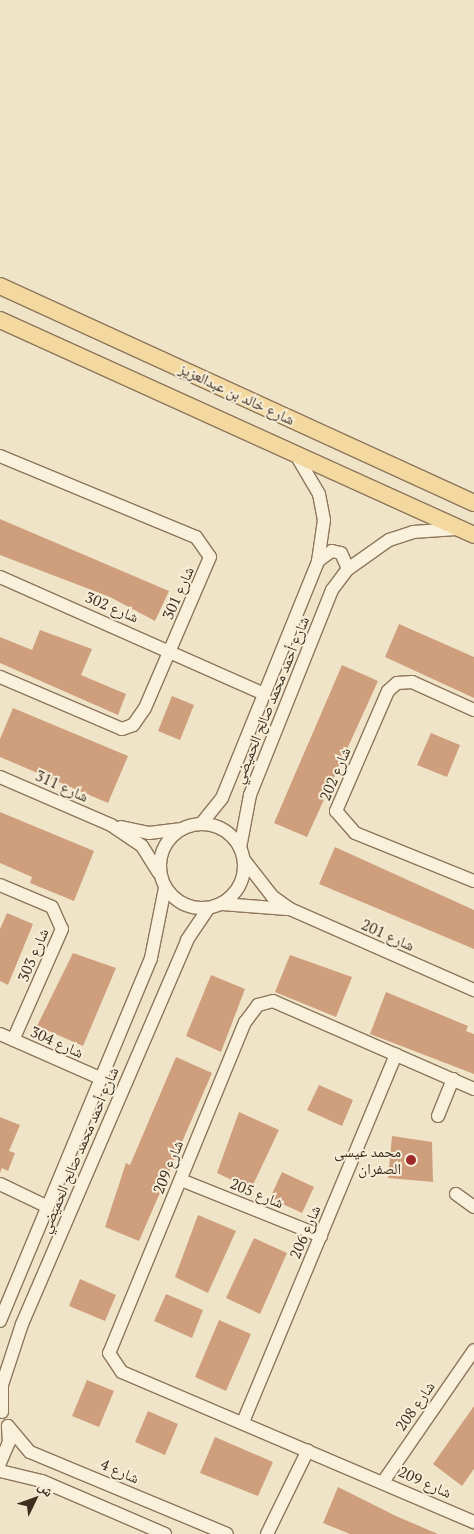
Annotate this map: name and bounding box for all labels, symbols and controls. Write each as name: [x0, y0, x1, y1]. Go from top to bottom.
street label: شارع خالد بن عبدالعزيز: [176, 359, 298, 429]
street label: شارع 301: [158, 564, 198, 622]
street label: شارع 302: [83, 588, 141, 626]
street label: شارع أحمد محمد صالح الحميضي: [229, 614, 313, 786]
street label: شارع 202: [316, 745, 354, 803]
street label: شارع 311: [33, 766, 91, 806]
street label: شارع 201: [359, 915, 417, 955]
street label: شارع 303: [14, 926, 52, 984]
street label: شارع 304: [28, 1022, 86, 1062]
street label: شارع أحمد محمد صالح الحميضي: [36, 1064, 122, 1236]
street label: شارع 209: [149, 1138, 187, 1196]
place label: محمد عيسى الصفران: [334, 1142, 401, 1177]
marker: محمد عيسى الصفران: [405, 1154, 417, 1166]
street label: شارع 205: [228, 1174, 286, 1212]
street label: شارع 206: [286, 1203, 324, 1261]
street label: شارع 208: [392, 1378, 438, 1434]
street label: شارع 4: [98, 1455, 142, 1487]
street label: شارع 209: [396, 1462, 454, 1502]
north arrow: [10, 1474, 60, 1524]
text: ش: [34, 1477, 59, 1501]

